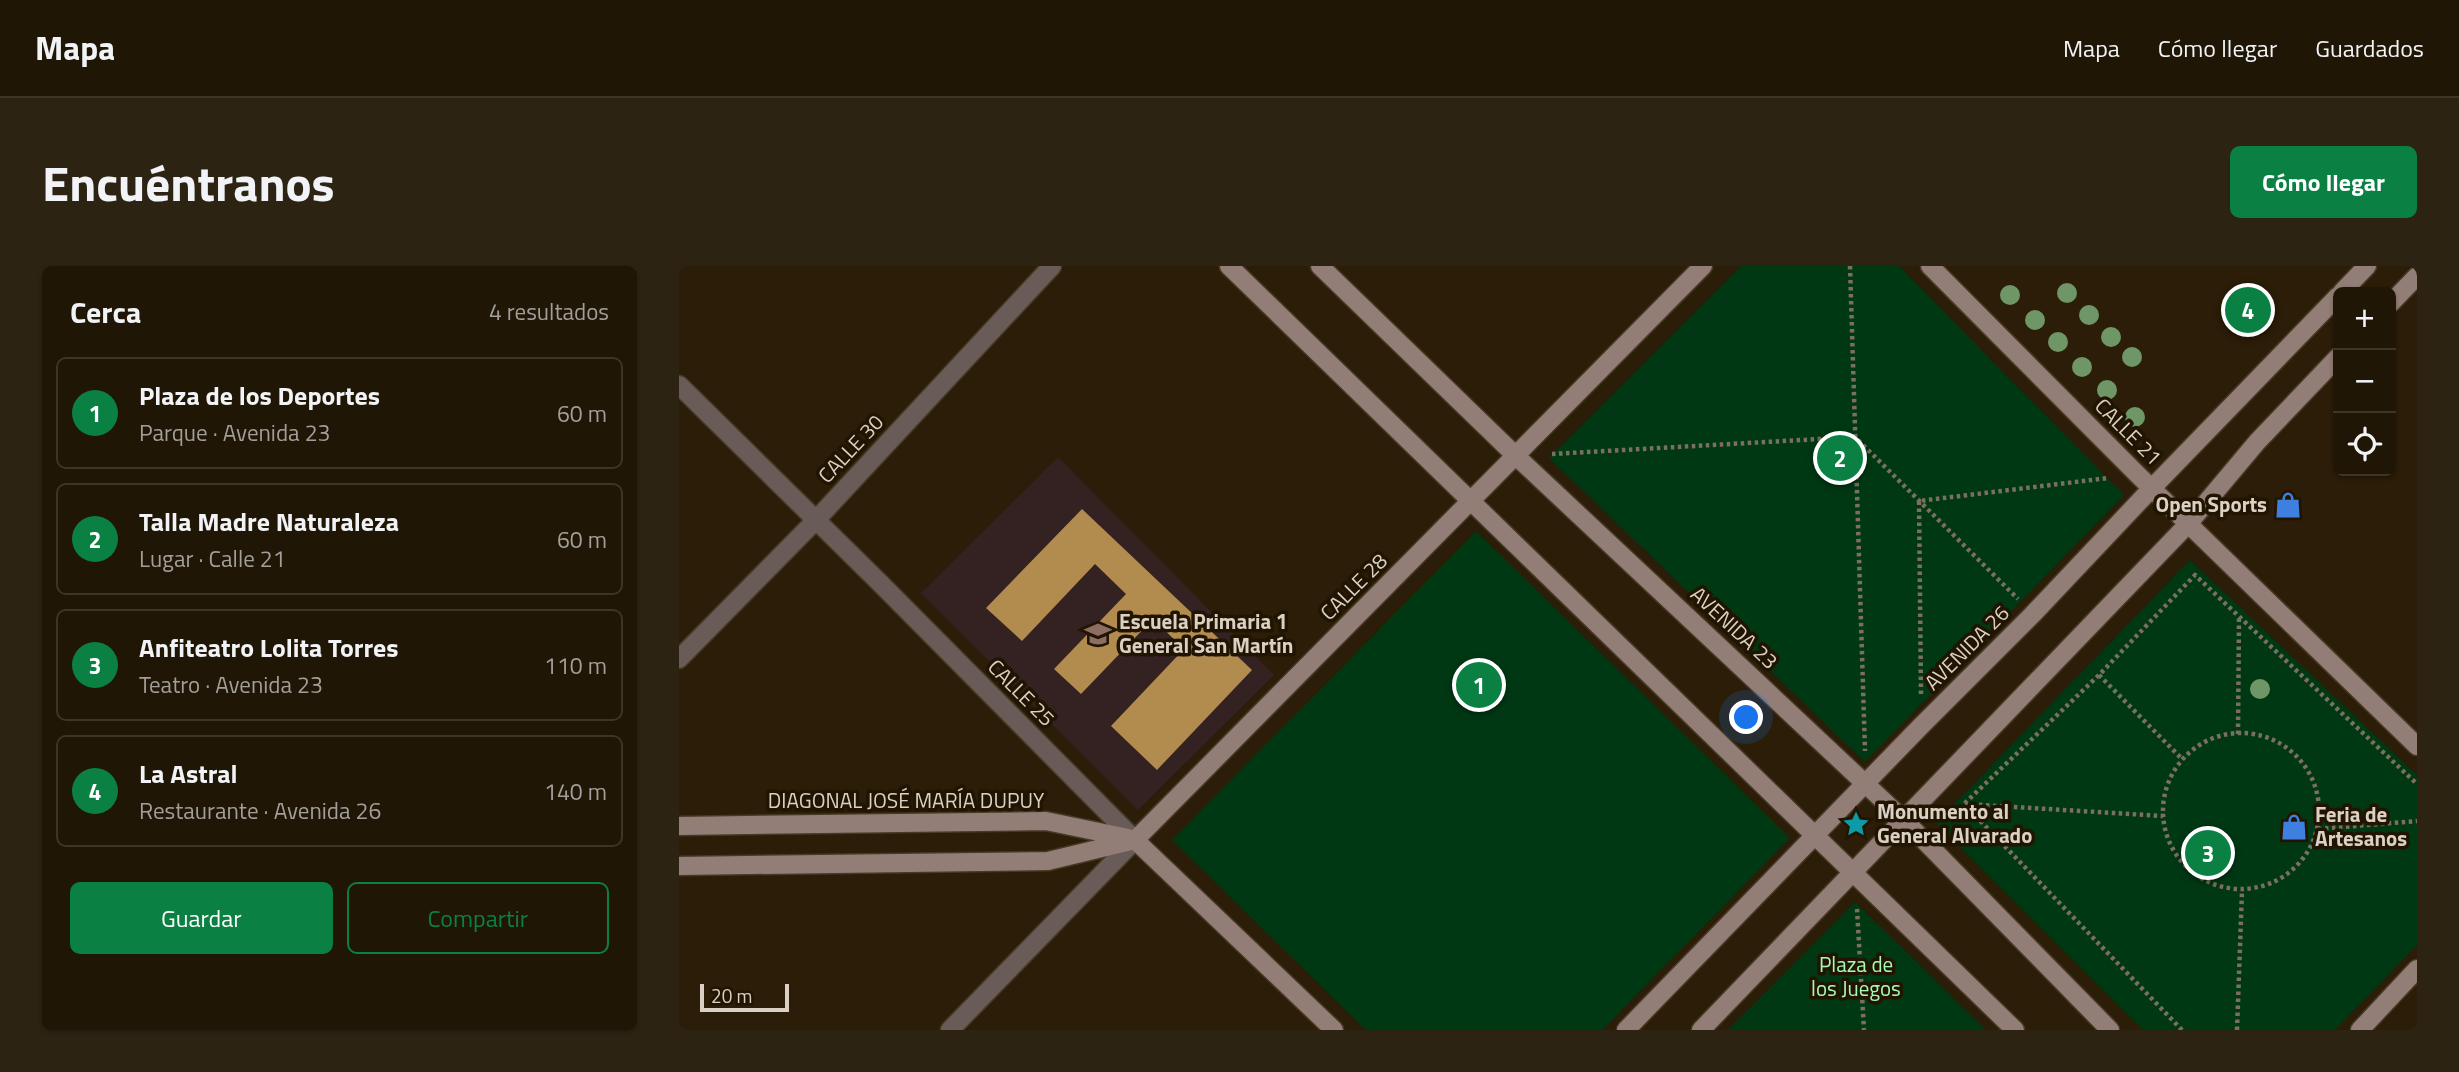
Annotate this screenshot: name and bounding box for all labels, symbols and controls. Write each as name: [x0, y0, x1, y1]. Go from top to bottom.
text: Mapa: [35, 23, 115, 73]
text: Mapa: [2063, 30, 2120, 66]
text: Cómo llegar: [2158, 30, 2277, 66]
text: Guardados: [2315, 30, 2424, 66]
text: Encuéntranos: [42, 145, 335, 220]
button: Cómo llegar: [2230, 146, 2417, 218]
pin: 4: [2225, 284, 2271, 336]
map controls: [2333, 287, 2396, 476]
button: +: [2333, 287, 2396, 350]
text: Cerca: [70, 289, 141, 335]
text: 4 resultados: [489, 294, 609, 329]
button: −: [2333, 350, 2396, 413]
text: Plaza de los Deportes: [139, 376, 380, 415]
street label: CALLE 21: [2088, 390, 2170, 472]
text: 1: [89, 396, 101, 431]
text: 60 m: [557, 396, 607, 431]
street label: CALLE 30: [810, 407, 891, 490]
button: locate: [2333, 413, 2396, 476]
text: Parque · Avenida 23: [139, 415, 330, 450]
pin: 2: [1817, 432, 1863, 484]
place label: Open Sports: [2156, 488, 2267, 520]
shop icon: Open Sports: [2273, 490, 2303, 520]
text: Talla Madre Naturaleza: [139, 502, 399, 541]
text: 2: [89, 522, 101, 557]
text: 60 m: [557, 522, 607, 557]
text: Lugar · Calle 21: [139, 541, 286, 576]
street label: CALLE 28: [1312, 545, 1394, 627]
street label: AVENIDA 23: [1684, 578, 1785, 676]
street label: AVENIDA 26: [1916, 597, 2016, 697]
place label: Escuela Primaria 1 General San Martín: [1119, 605, 1293, 661]
school or university icon: Escuela Primaria 1 General San Martín: [1083, 619, 1113, 649]
text: Anfiteatro Lolita Torres: [139, 628, 399, 667]
text: 3: [89, 648, 101, 683]
text: 110 m: [544, 648, 607, 683]
street label: CALLE 25: [981, 651, 1063, 733]
pin: 1: [1456, 659, 1502, 711]
text: Teatro · Avenida 23: [139, 667, 323, 702]
your location: [1729, 700, 1763, 734]
text: La Astral: [139, 754, 238, 793]
text: 4: [89, 774, 101, 809]
text: 140 m: [544, 774, 607, 809]
street label: DIAGONAL JOSÉ MARÍA DUPUY: [768, 784, 1045, 816]
text: Restaurante · Avenida 26: [139, 793, 381, 828]
place label: Monumento al General Alvarado: [1877, 795, 2032, 851]
place label: Feria de Artesanos: [2315, 798, 2407, 854]
place icon: Monumento al General Alvarado: [1841, 809, 1871, 839]
shop icon: Feria de Artesanos: [2279, 812, 2309, 842]
pin: 3: [2185, 827, 2231, 879]
button: Guardar: [70, 882, 333, 954]
button: Compartir: [347, 882, 609, 954]
park label: Plaza de los Juegos: [1811, 948, 1901, 1004]
scale bar: [700, 981, 789, 1013]
text: 20 m: [711, 981, 752, 1010]

